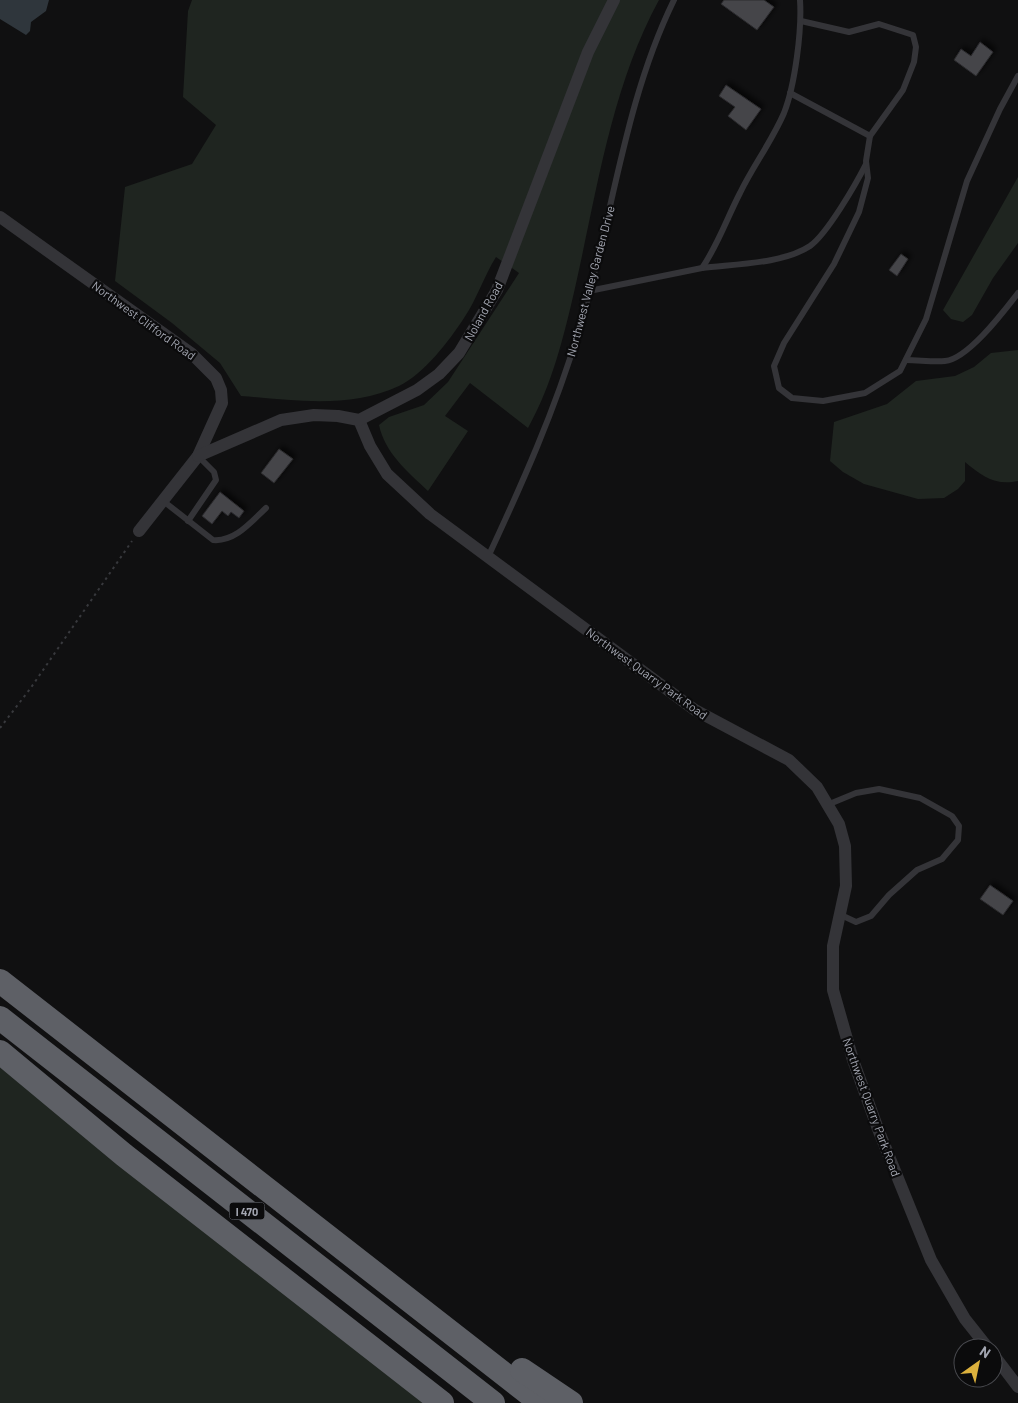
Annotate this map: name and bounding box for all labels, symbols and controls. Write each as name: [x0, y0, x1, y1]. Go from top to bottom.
street label: Northwest Valley Garden Drive: [563, 204, 617, 358]
street label: Northwest Clifford Road: [89, 278, 199, 362]
street label: Noland Road: [461, 279, 505, 343]
street label: Northwest Quarry Park Road: [584, 624, 710, 722]
street label: Northwest Quarry Park Road: [840, 1036, 904, 1178]
road number: I 470: [230, 1202, 264, 1220]
north arrow: [953, 1338, 1003, 1388]
text: N: [977, 1342, 994, 1361]

